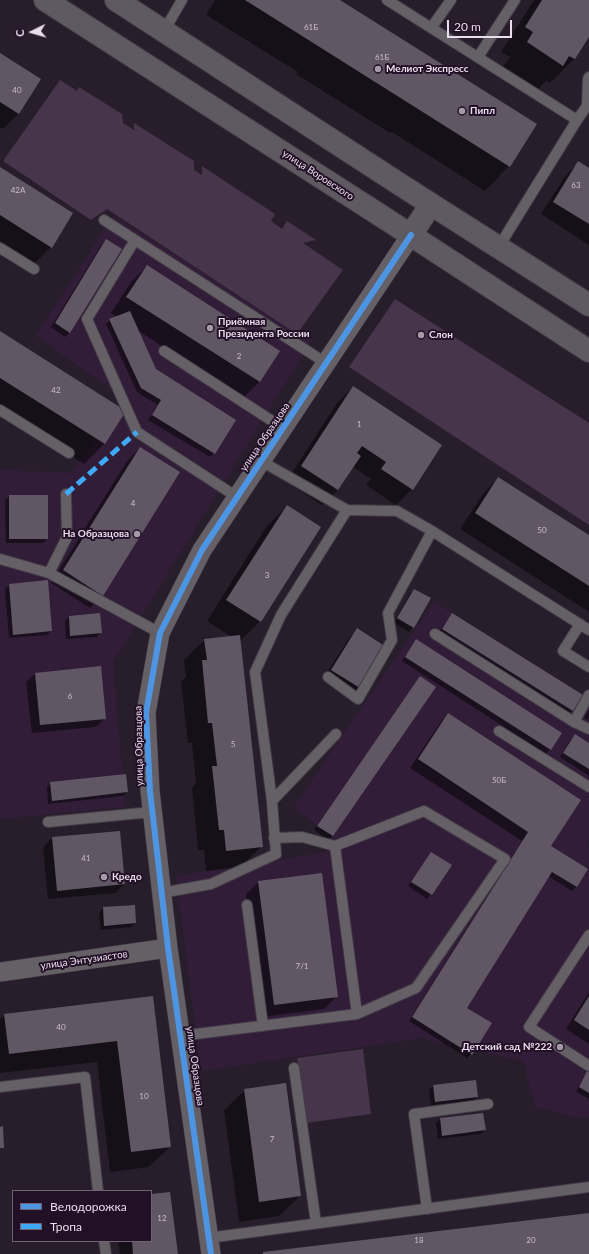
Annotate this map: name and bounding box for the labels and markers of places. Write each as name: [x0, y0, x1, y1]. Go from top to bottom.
place label: Мелиот Экспресс: [386, 63, 469, 75]
marker: Мелиот Экспресс: [373, 64, 383, 74]
place label: Пипл: [470, 105, 495, 117]
marker: Пипл: [457, 106, 467, 116]
place label: Приёмная Президента России: [218, 316, 310, 340]
marker: Приёмная Президента России: [205, 323, 215, 333]
place label: Слон: [429, 329, 453, 341]
marker: Слон: [416, 330, 426, 340]
place label: На Образцова: [63, 528, 129, 540]
marker: На Образцова: [132, 529, 142, 539]
place label: Кредо: [112, 871, 142, 883]
marker: Кредо: [99, 872, 109, 882]
place label: Детский сад №222: [462, 1041, 552, 1053]
marker: Детский сад №222: [555, 1042, 565, 1052]

